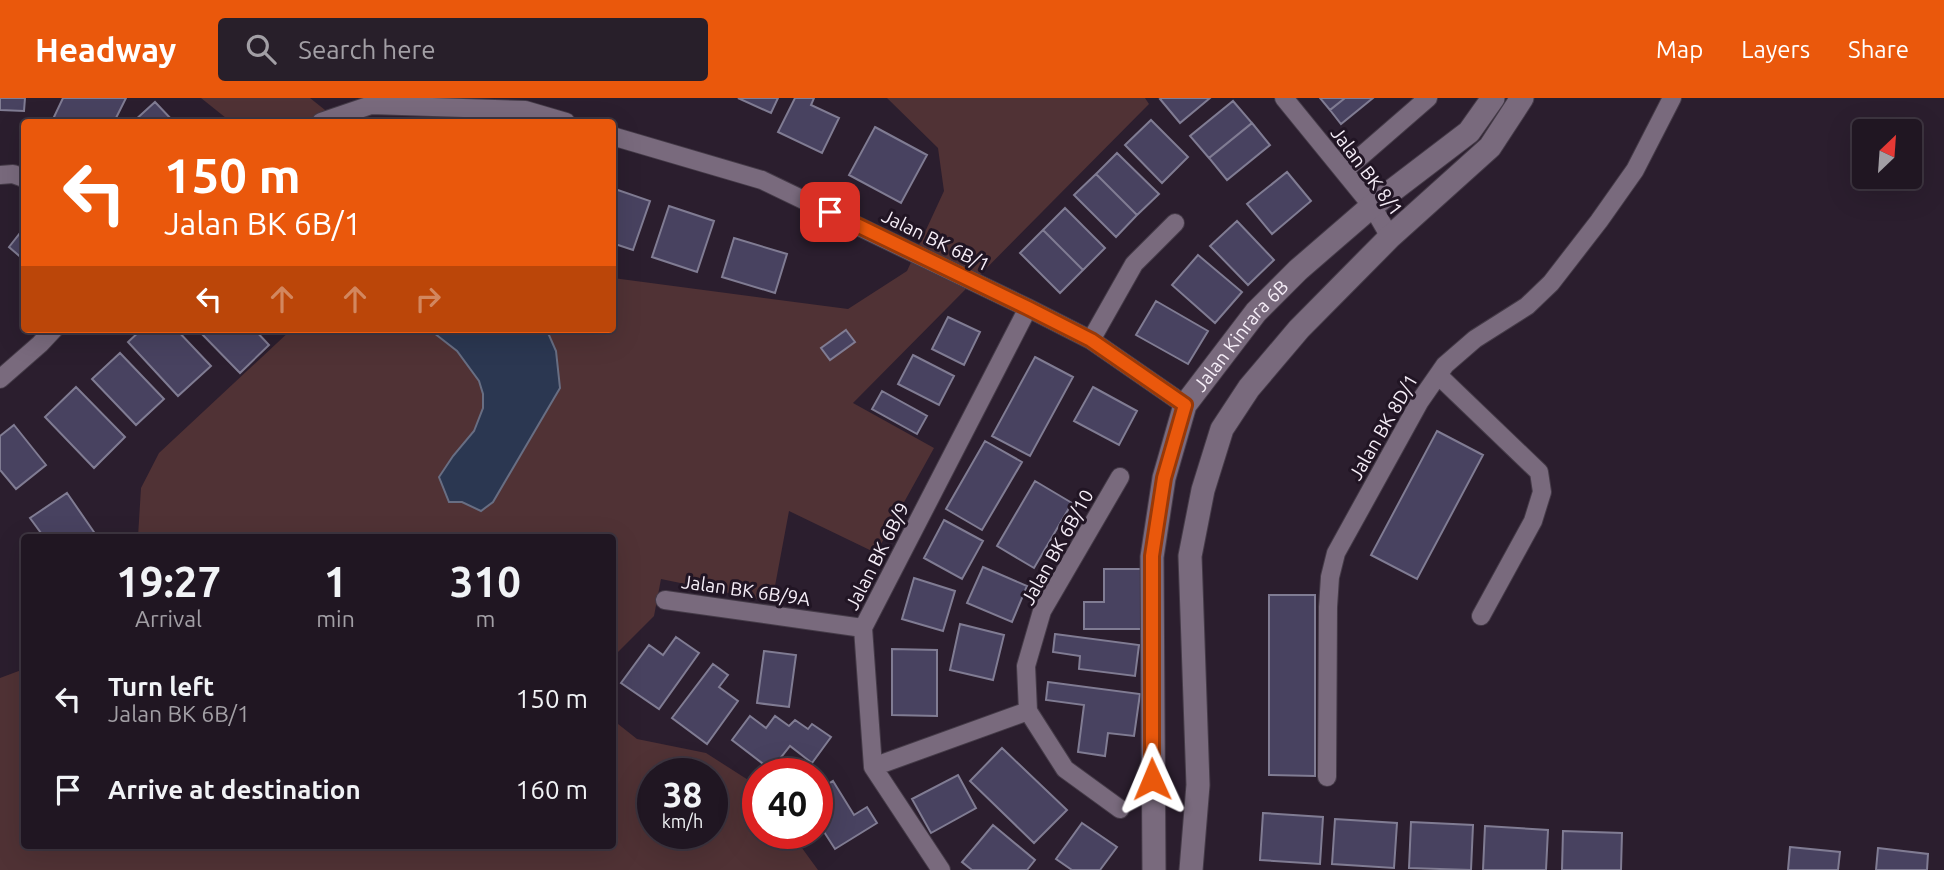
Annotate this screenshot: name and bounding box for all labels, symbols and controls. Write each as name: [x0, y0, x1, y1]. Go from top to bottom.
search box: [218, 18, 708, 81]
icon: search: [242, 30, 280, 68]
text: Headway: [35, 31, 176, 68]
text: Search here: [298, 35, 436, 64]
text: Map: [1656, 36, 1703, 63]
text: Layers: [1741, 36, 1810, 63]
text: Share: [1848, 36, 1909, 63]
north arrow: [1852, 119, 1922, 189]
map controls: [1852, 119, 1922, 189]
street label: Jalan BK 8/1: [1326, 122, 1408, 220]
icon: left: [49, 147, 140, 238]
text: 150 m: [164, 147, 301, 202]
pin: [800, 182, 860, 242]
icon: arrive: [811, 193, 849, 231]
street label: Jalan BK 6B/1: [878, 204, 994, 276]
text: Jalan BK 6B/1: [164, 205, 362, 241]
street label: Jalan Kinrara 6B: [1189, 275, 1293, 396]
icon: left: [190, 280, 228, 318]
icon: ahead: [263, 280, 301, 318]
icon: ahead: [336, 280, 374, 318]
icon: right: [409, 280, 447, 318]
street label: Jalan BK 8D/1: [1344, 370, 1422, 484]
street label: Jalan BK 6B/10: [1016, 486, 1098, 608]
street label: Jalan BK 6B/9: [841, 499, 913, 613]
text: 19:27: [116, 558, 221, 605]
text: 1: [324, 558, 347, 605]
text: 310: [450, 558, 521, 605]
street label: Jalan BK 6B/9A: [680, 570, 812, 610]
text: Arrival: [135, 606, 202, 631]
text: min: [316, 606, 355, 631]
text: m: [475, 606, 495, 631]
text: Turn left: [108, 672, 214, 701]
icon: left: [49, 680, 87, 718]
text: 150 m: [516, 684, 588, 713]
text: Jalan BK 6B/1: [108, 701, 250, 726]
position arrow: [1115, 742, 1189, 816]
speed limit sign: 40: [742, 758, 833, 849]
icon: arrive: [49, 771, 87, 809]
text: 38: [663, 774, 702, 814]
text: Arrive at destination: [108, 775, 361, 804]
text: 160 m: [516, 775, 588, 804]
text: km/h: [662, 811, 703, 831]

